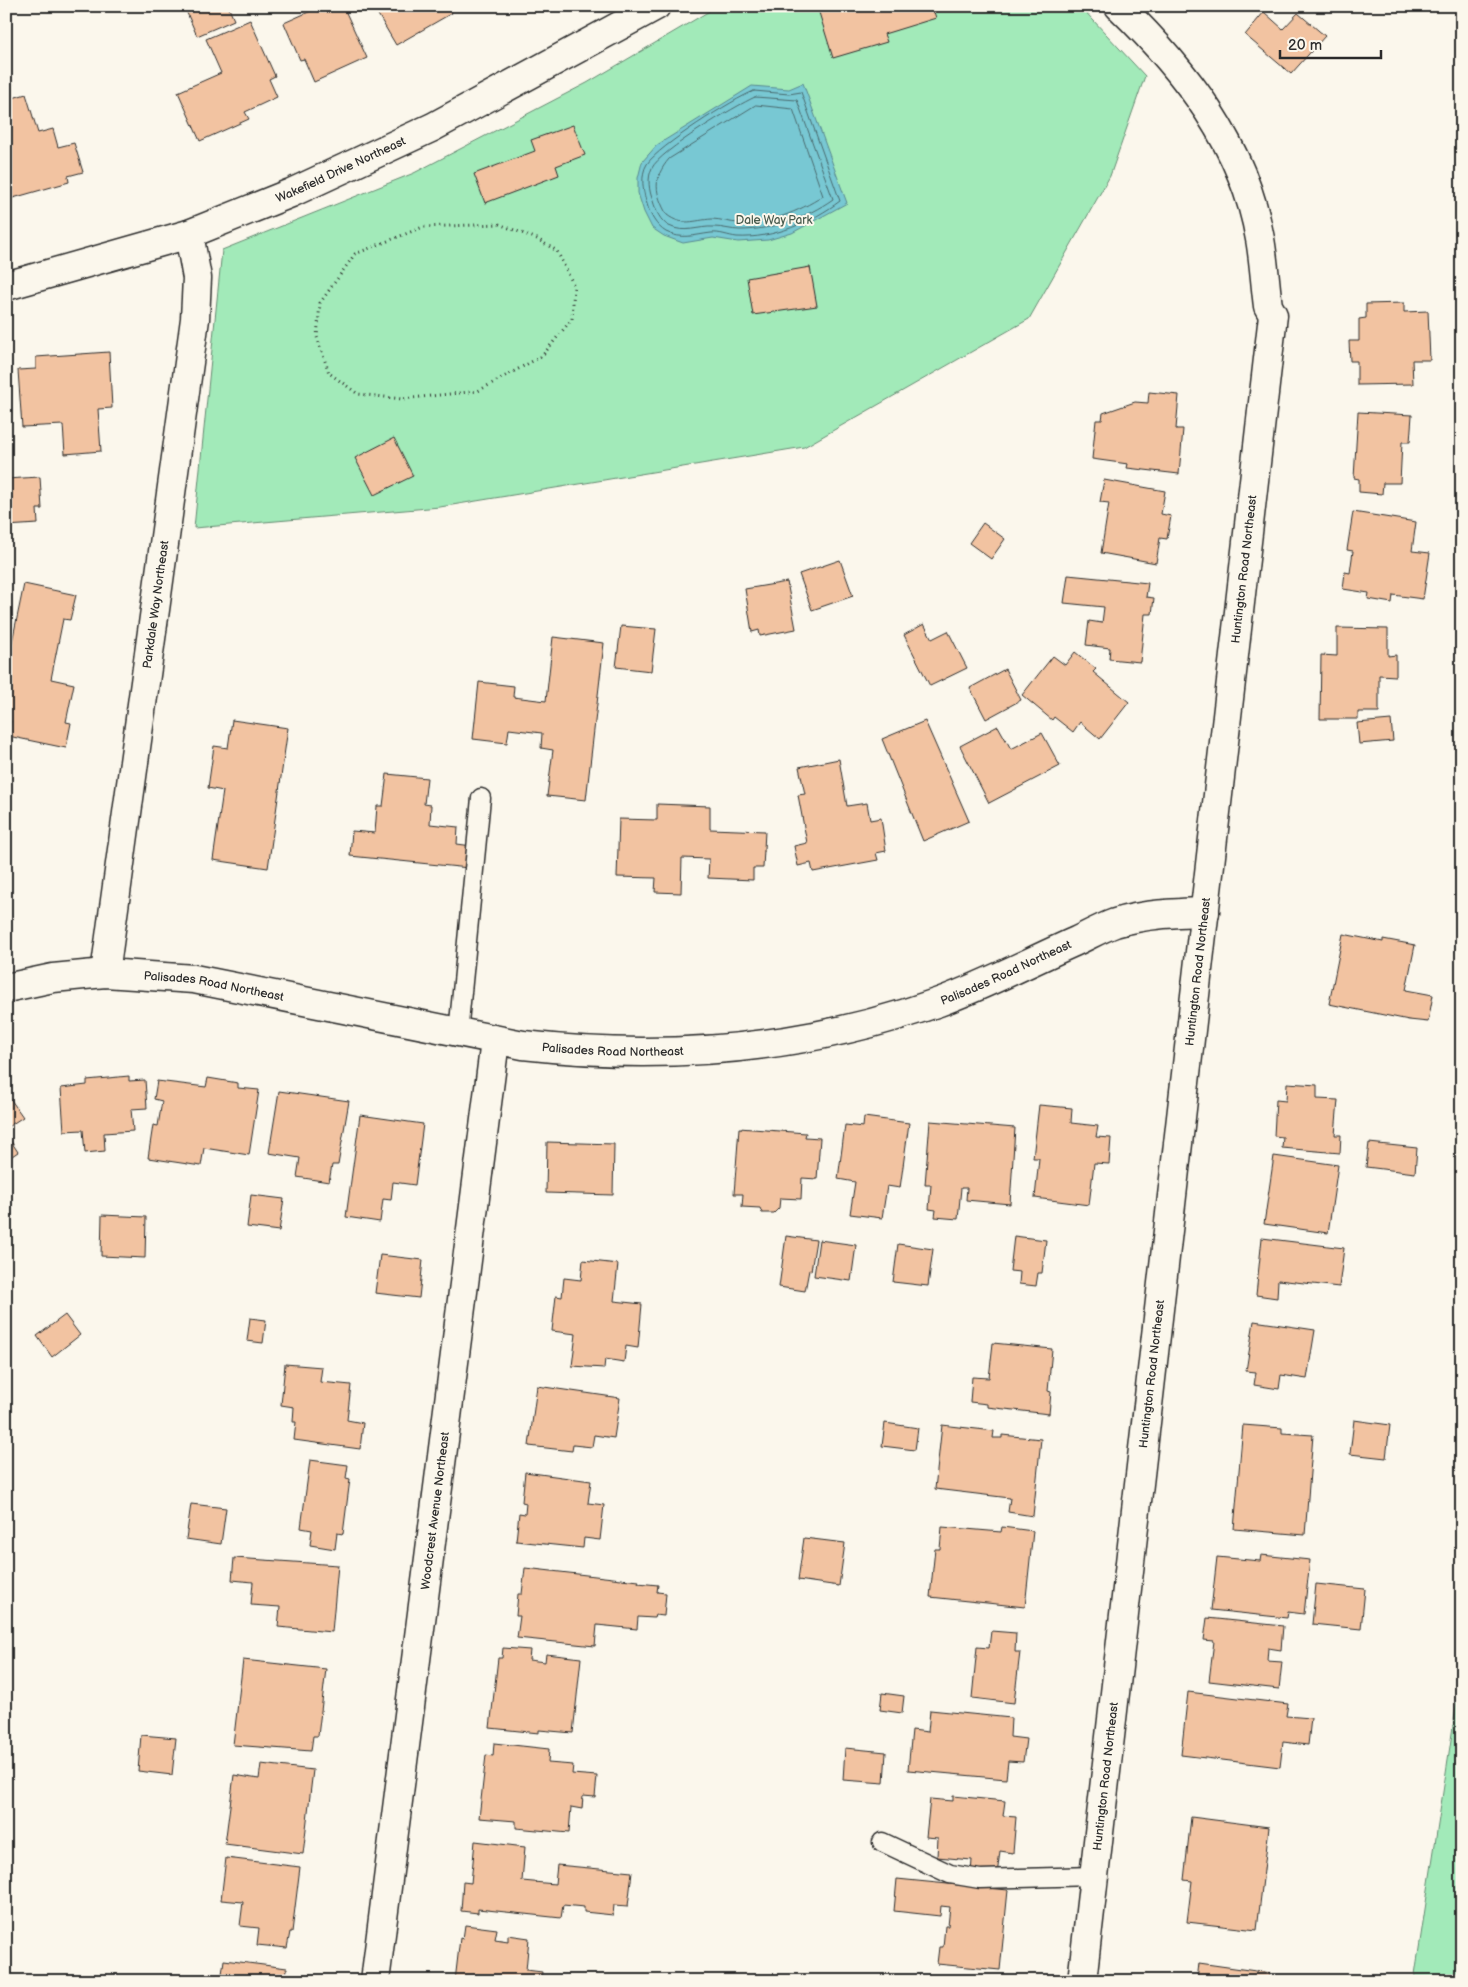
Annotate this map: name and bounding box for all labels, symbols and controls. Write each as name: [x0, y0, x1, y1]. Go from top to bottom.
scale bar: [1280, 28, 1382, 60]
text: 20 m: [1288, 36, 1322, 55]
street label: Wakefield Drive Northeast: [274, 133, 408, 206]
park label: Dale Way Park: [736, 213, 813, 228]
street label: Huntington Road Northeast: [1228, 494, 1260, 644]
street label: Parkdale Way Northeast: [139, 539, 172, 670]
street label: Huntington Road Northeast: [1182, 896, 1214, 1047]
street label: Palisades Road Northeast: [938, 937, 1074, 1008]
street label: Palisades Road Northeast: [143, 968, 285, 1004]
street label: Palisades Road Northeast: [541, 1040, 684, 1059]
street label: Huntington Road Northeast: [1136, 1299, 1168, 1449]
street label: Woodcrest Avenue Northeast: [418, 1431, 453, 1591]
street label: Huntington Road Northeast: [1090, 1701, 1121, 1851]

